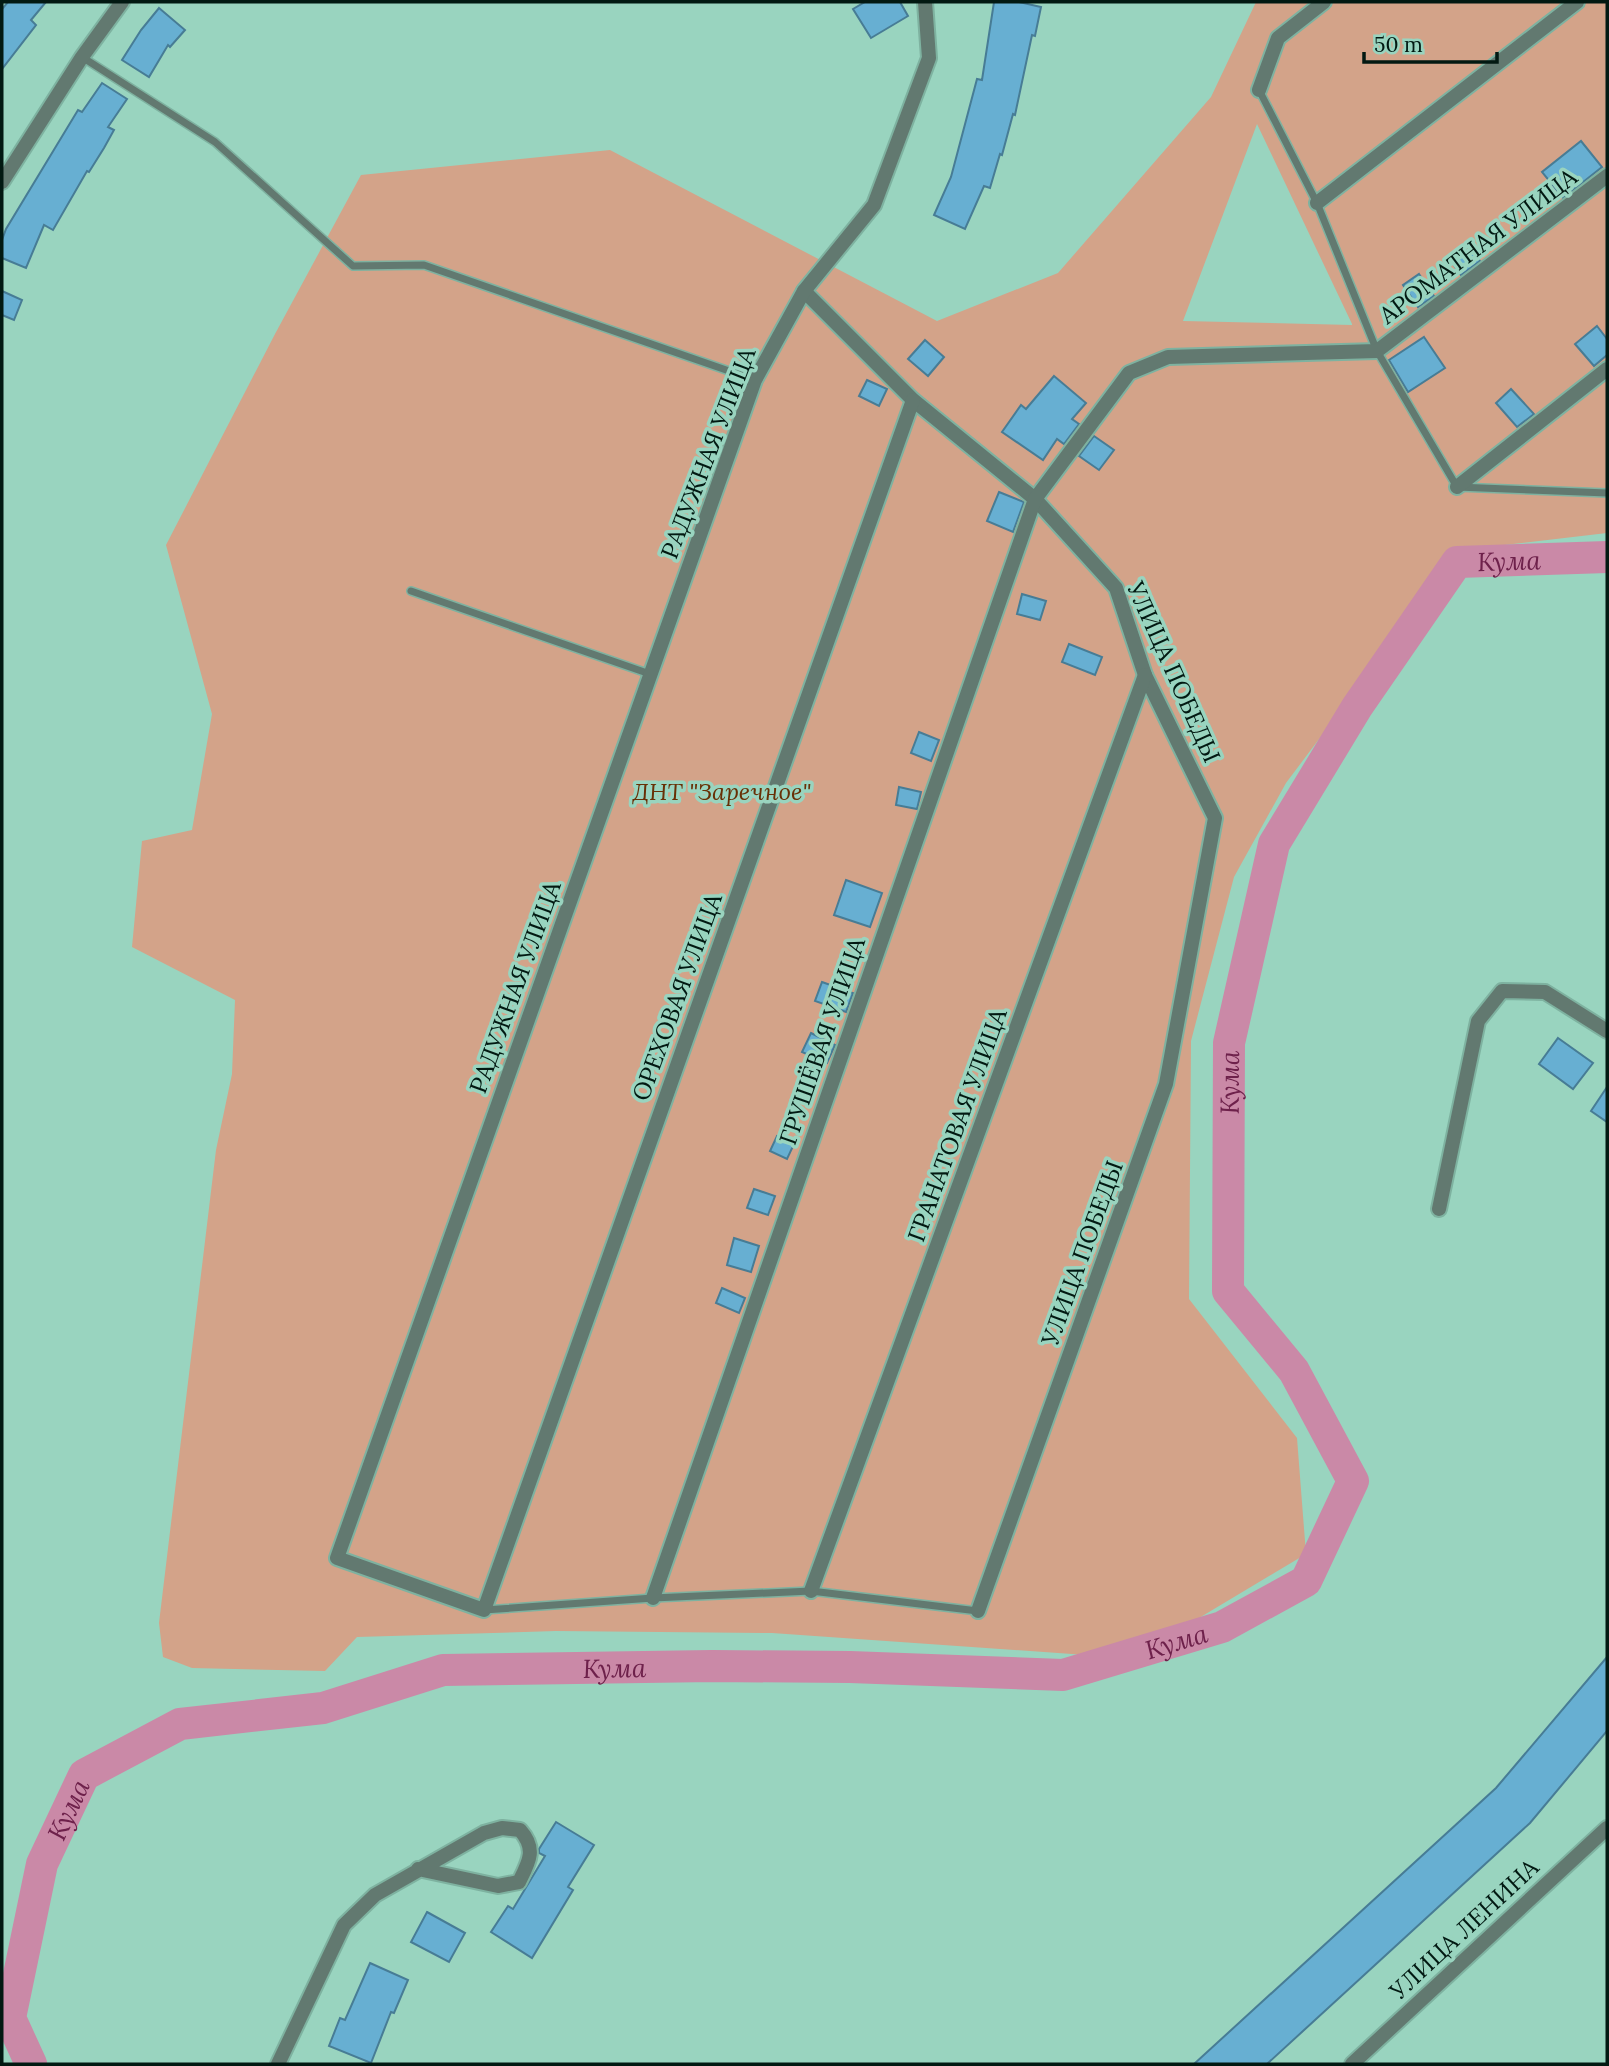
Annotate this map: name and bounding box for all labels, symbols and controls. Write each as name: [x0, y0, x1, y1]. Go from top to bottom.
scale bar: [1364, 21, 1497, 65]
text: 50 m: [1374, 31, 1423, 58]
street label: АРОМАТНАЯ УЛИЦА: [1372, 161, 1584, 331]
street label: РАДУЖНАЯ УЛИЦА: [653, 342, 763, 563]
water label: Кума: [1477, 543, 1542, 578]
street label: УЛИЦА ПОБЕДЫ: [1120, 576, 1228, 767]
park label: ДНТ "Заречное": [632, 776, 811, 807]
street label: РАДУЖНАЯ УЛИЦА: [462, 876, 568, 1097]
street label: ОРЕХОВАЯ УЛИЦА: [625, 888, 729, 1105]
street label: ГРУШЁВАЯ УЛИЦА: [772, 932, 872, 1149]
street label: ГРАНАТОВАЯ УЛИЦА: [900, 1003, 1014, 1246]
water label: Кума: [1212, 1050, 1245, 1115]
street label: УЛИЦА ПОБЕДЫ: [1034, 1156, 1130, 1351]
water label: Кума: [1141, 1616, 1212, 1666]
water label: Кума: [582, 1650, 647, 1684]
water label: Кума: [39, 1773, 96, 1845]
street label: УЛИЦА ЛЕНИНА: [1382, 1851, 1546, 2007]

